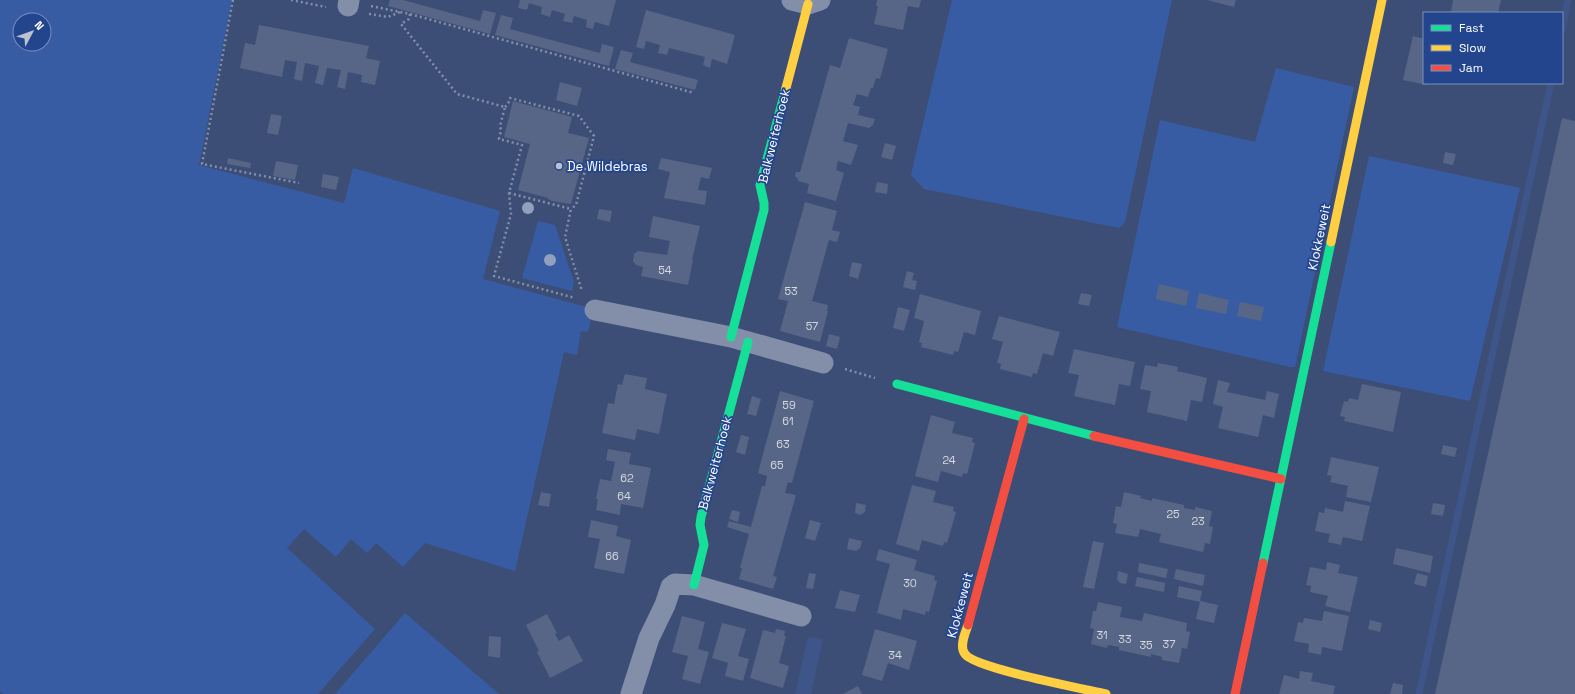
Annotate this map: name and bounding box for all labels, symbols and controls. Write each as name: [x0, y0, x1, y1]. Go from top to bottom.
north arrow: [12, 12, 52, 52]
legend: [1423, 12, 1563, 84]
text: N: [32, 18, 47, 33]
text: Fast: [1459, 20, 1484, 36]
text: Slow: [1459, 40, 1486, 56]
text: Jam: [1459, 60, 1483, 76]
street label: Balkweiterhoek: [754, 87, 794, 185]
place label: De Wildebras: [567, 158, 648, 175]
marker: De Wildebras: [554, 161, 564, 171]
street label: Klokkeweit: [1304, 202, 1334, 272]
house number: 54: [658, 263, 672, 277]
house number: 53: [784, 284, 798, 298]
house number: 57: [806, 319, 818, 333]
house number: 59: [782, 398, 796, 412]
street label: Balkweiterhoek: [694, 414, 736, 512]
house number: 61: [782, 414, 794, 428]
house number: 63: [776, 437, 790, 451]
house number: 24: [942, 453, 956, 467]
house number: 65: [770, 458, 784, 472]
house number: 62: [620, 471, 634, 485]
house number: 64: [617, 489, 631, 503]
house number: 25: [1166, 507, 1180, 521]
house number: 23: [1191, 514, 1205, 528]
house number: 66: [605, 549, 619, 563]
street label: Klokkeweit: [943, 570, 977, 640]
house number: 30: [903, 576, 917, 590]
house number: 31: [1096, 628, 1108, 642]
house number: 33: [1118, 632, 1132, 646]
house number: 37: [1163, 637, 1175, 651]
house number: 35: [1139, 638, 1153, 652]
house number: 34: [888, 648, 902, 662]

